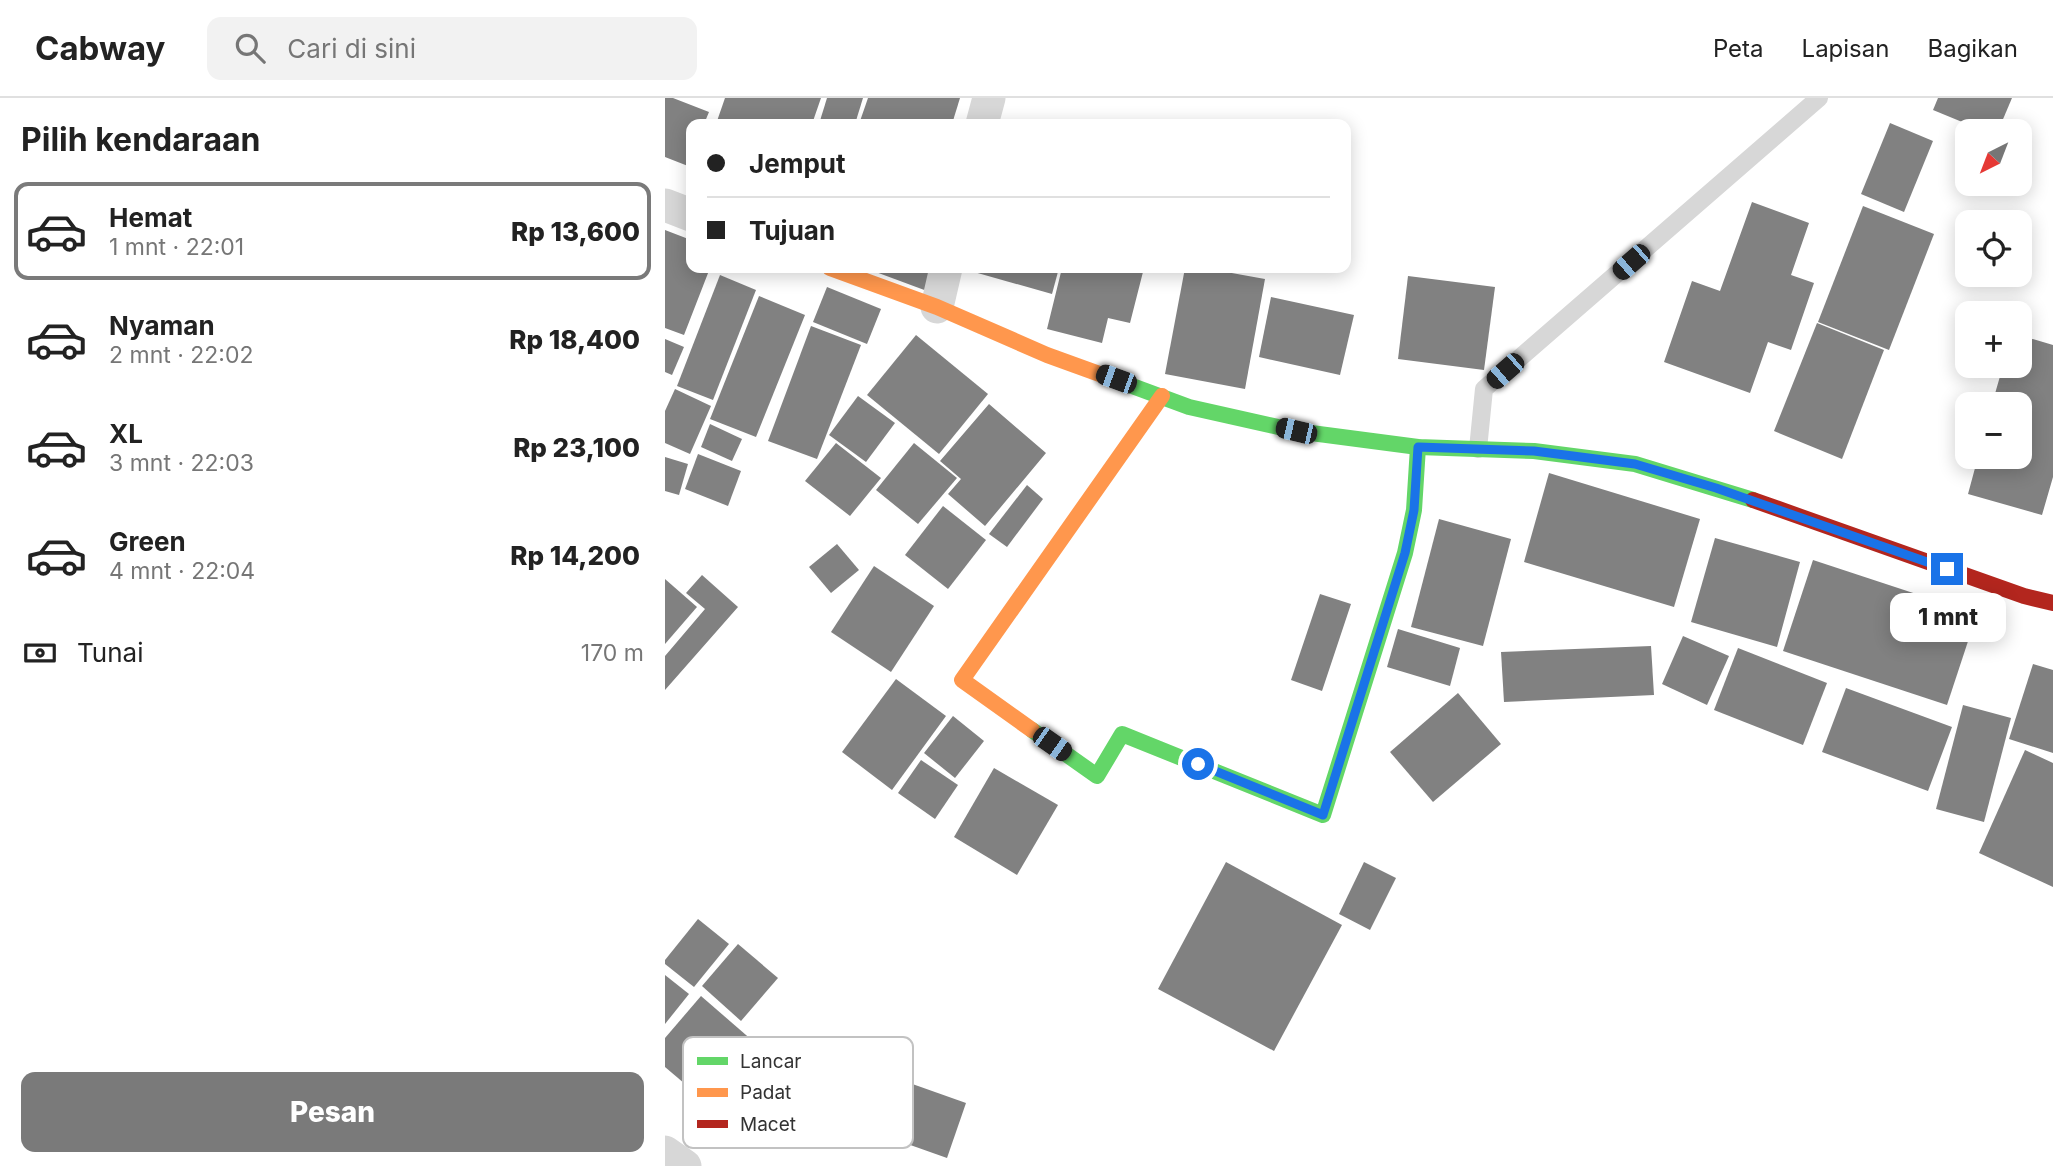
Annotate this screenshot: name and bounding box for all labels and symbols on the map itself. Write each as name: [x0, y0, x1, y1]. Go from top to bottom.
north arrow: [1955, 119, 2032, 196]
car: [1609, 240, 1654, 284]
car: [1483, 349, 1528, 393]
car: [1093, 362, 1140, 396]
car: [1274, 416, 1319, 446]
route end: [1931, 553, 1963, 585]
callout: 1 mnt: [1889, 594, 2005, 642]
car: [1029, 723, 1076, 765]
route start: [1182, 748, 1214, 780]
legend: [683, 1037, 913, 1148]
text: Lancar: [740, 1050, 802, 1073]
text: Padat: [740, 1081, 791, 1104]
text: Macet: [740, 1113, 796, 1136]

